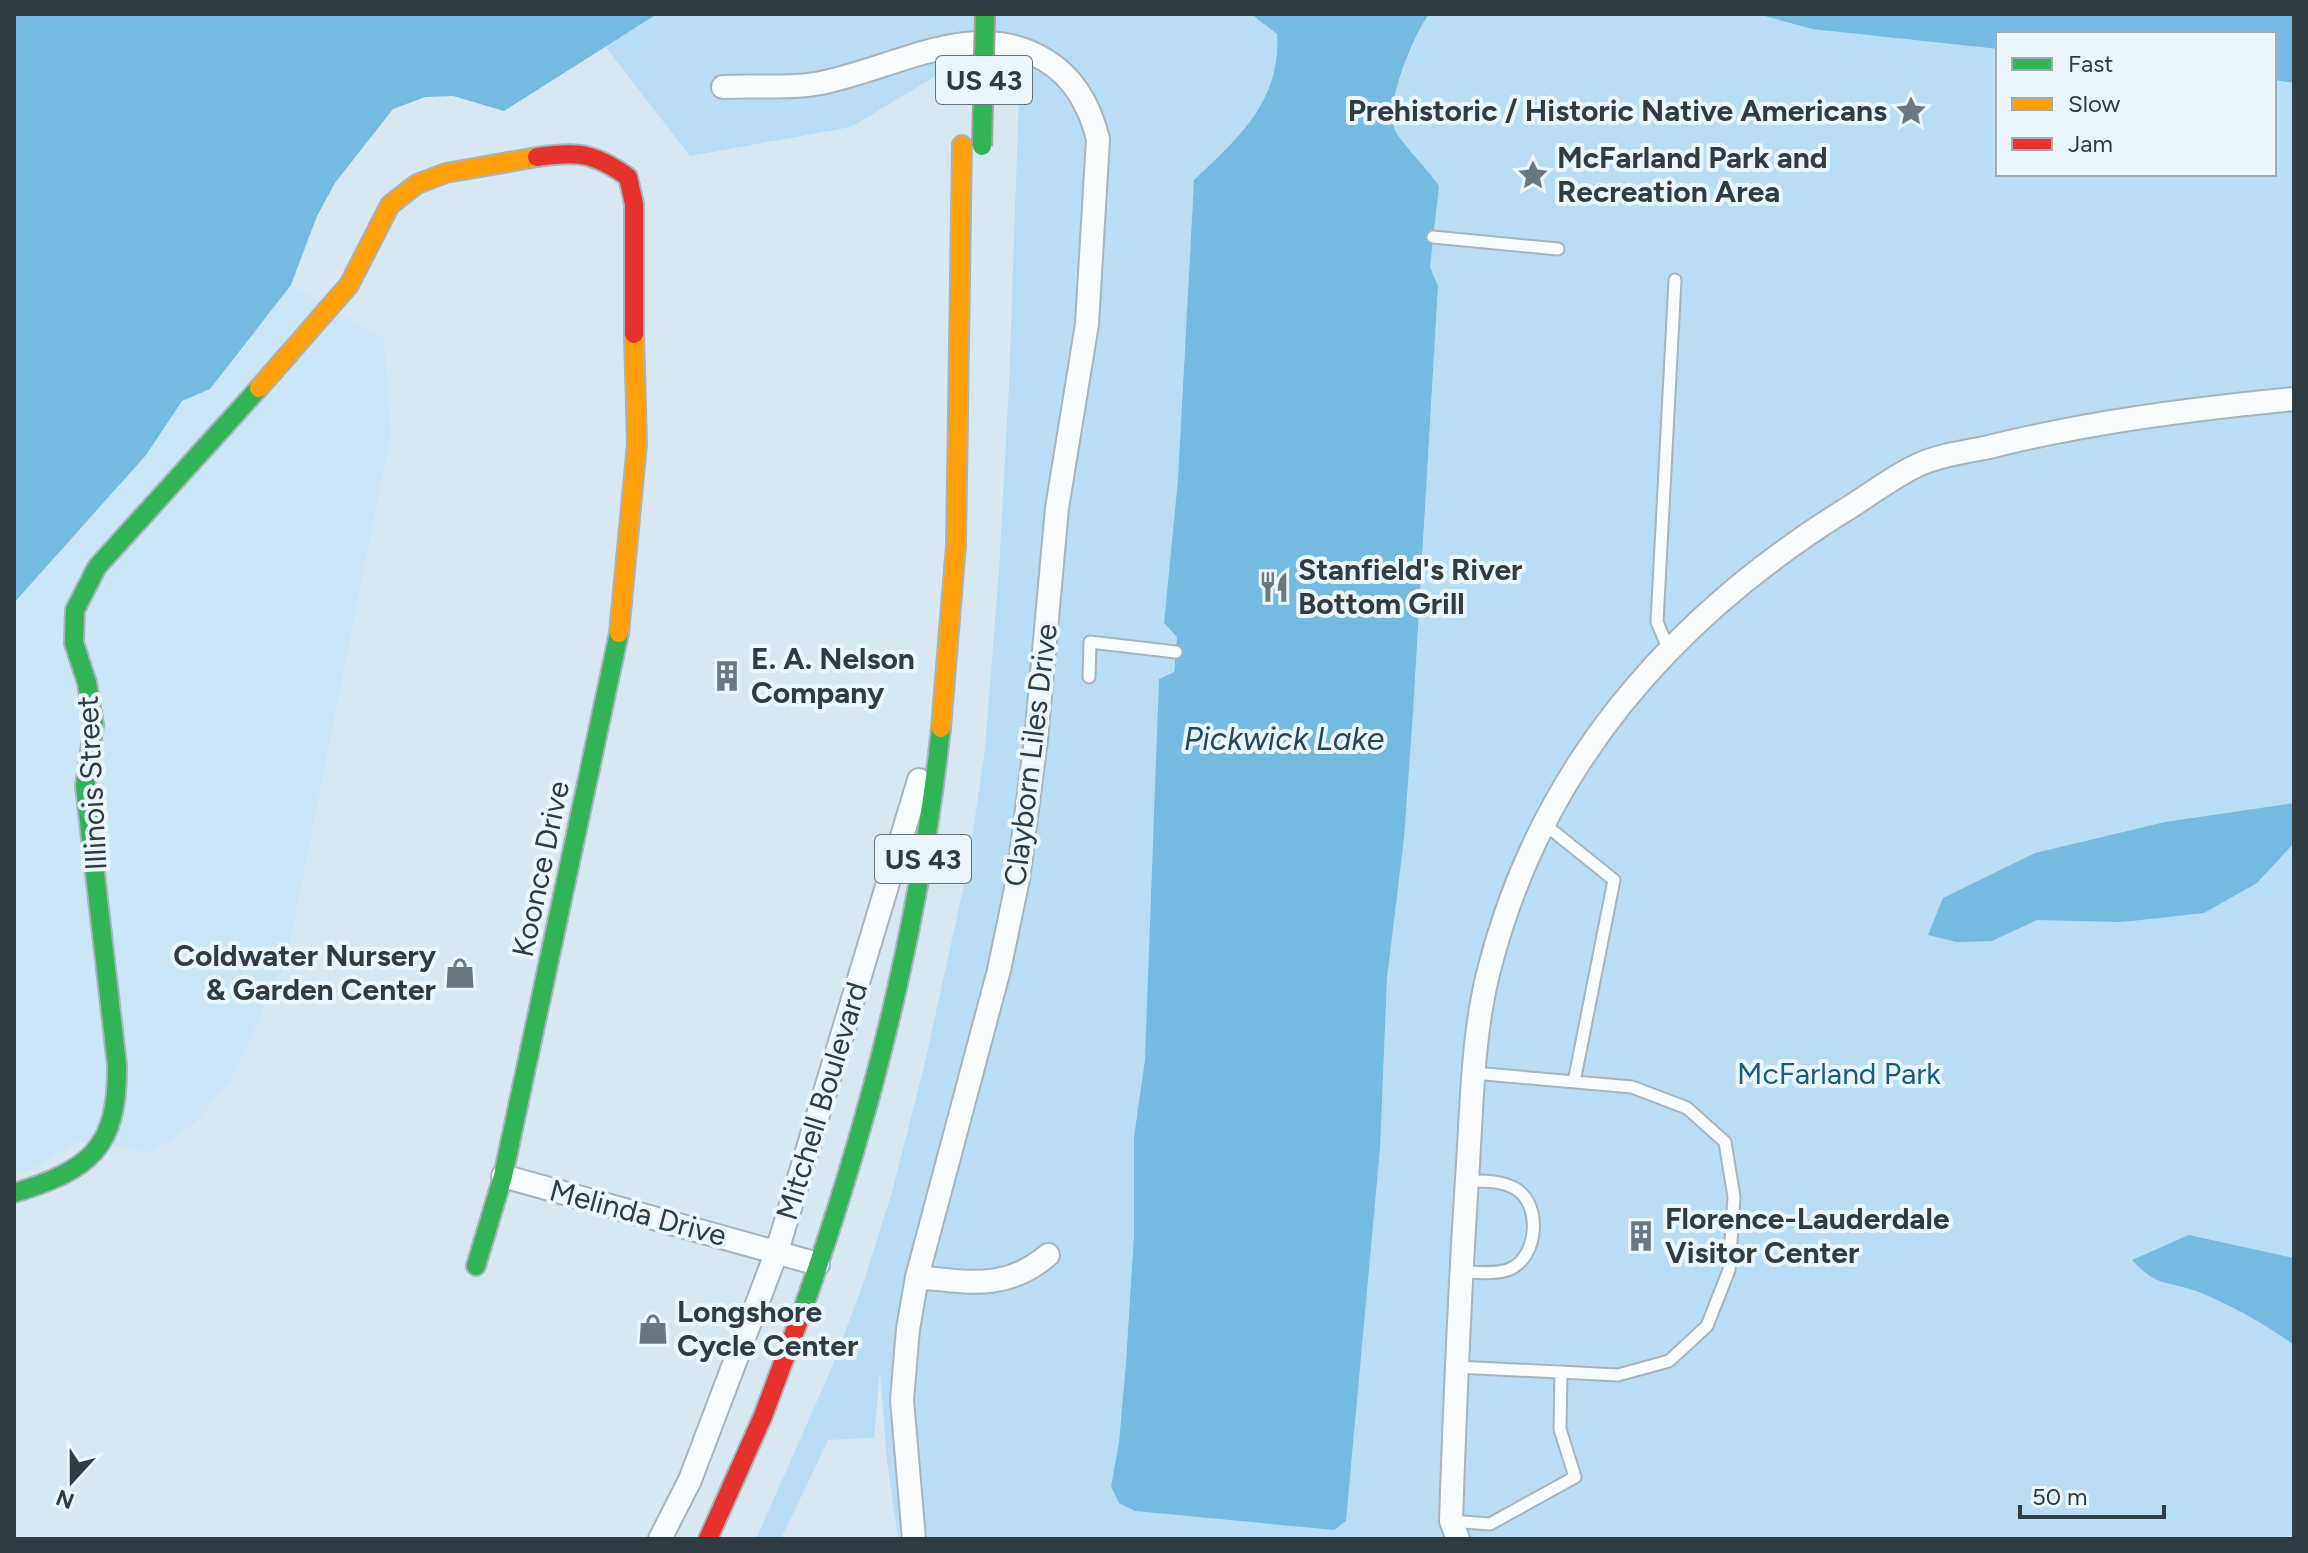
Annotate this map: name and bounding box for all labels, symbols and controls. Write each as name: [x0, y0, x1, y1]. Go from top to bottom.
legend: [1996, 32, 2276, 176]
text: Fast: [2068, 49, 2113, 78]
road number: US 43: [936, 56, 1032, 104]
text: Slow: [2068, 89, 2121, 118]
place label: Prehistoric / Historic Native Americans: [1348, 92, 1887, 129]
place icon: Prehistoric / Historic Native Americans: [1894, 94, 1928, 128]
text: Jam: [2068, 129, 2113, 158]
place label: McFarland Park and Recreation Area: [1557, 139, 1828, 210]
place icon: McFarland Park and Recreation Area: [1516, 158, 1550, 192]
place label: Stanfield's River Bottom Grill: [1298, 551, 1522, 622]
restaurant icon: Stanfield's River Bottom Grill: [1257, 570, 1291, 604]
street label: Clayborn Liles Drive: [996, 621, 1065, 889]
place label: E. A. Nelson Company: [751, 640, 915, 711]
building icon: E. A. Nelson Company: [710, 659, 744, 693]
street label: Illinois Street: [68, 695, 115, 871]
water label: Pickwick Lake: [1184, 720, 1384, 758]
street label: Koonce Drive: [504, 778, 577, 960]
road number: US 43: [875, 835, 971, 883]
place label: Coldwater Nursery & Garden Center: [173, 937, 437, 1008]
shop icon: Coldwater Nursery & Garden Center: [443, 956, 477, 990]
street label: Mitchell Boulevard: [768, 977, 875, 1224]
park label: McFarland Park: [1737, 1055, 1941, 1092]
street label: Melinda Drive: [546, 1171, 731, 1254]
place label: Florence-Lauderdale Visitor Center: [1665, 1200, 1950, 1271]
building icon: Florence-Lauderdale Visitor Center: [1624, 1219, 1658, 1253]
place label: Longshore Cycle Center: [677, 1293, 858, 1364]
shop icon: Longshore Cycle Center: [636, 1312, 670, 1346]
north arrow: [32, 1441, 112, 1521]
scale bar: [2020, 1469, 2164, 1519]
text: 50 m: [2032, 1482, 2088, 1511]
text: N: [52, 1484, 78, 1515]

